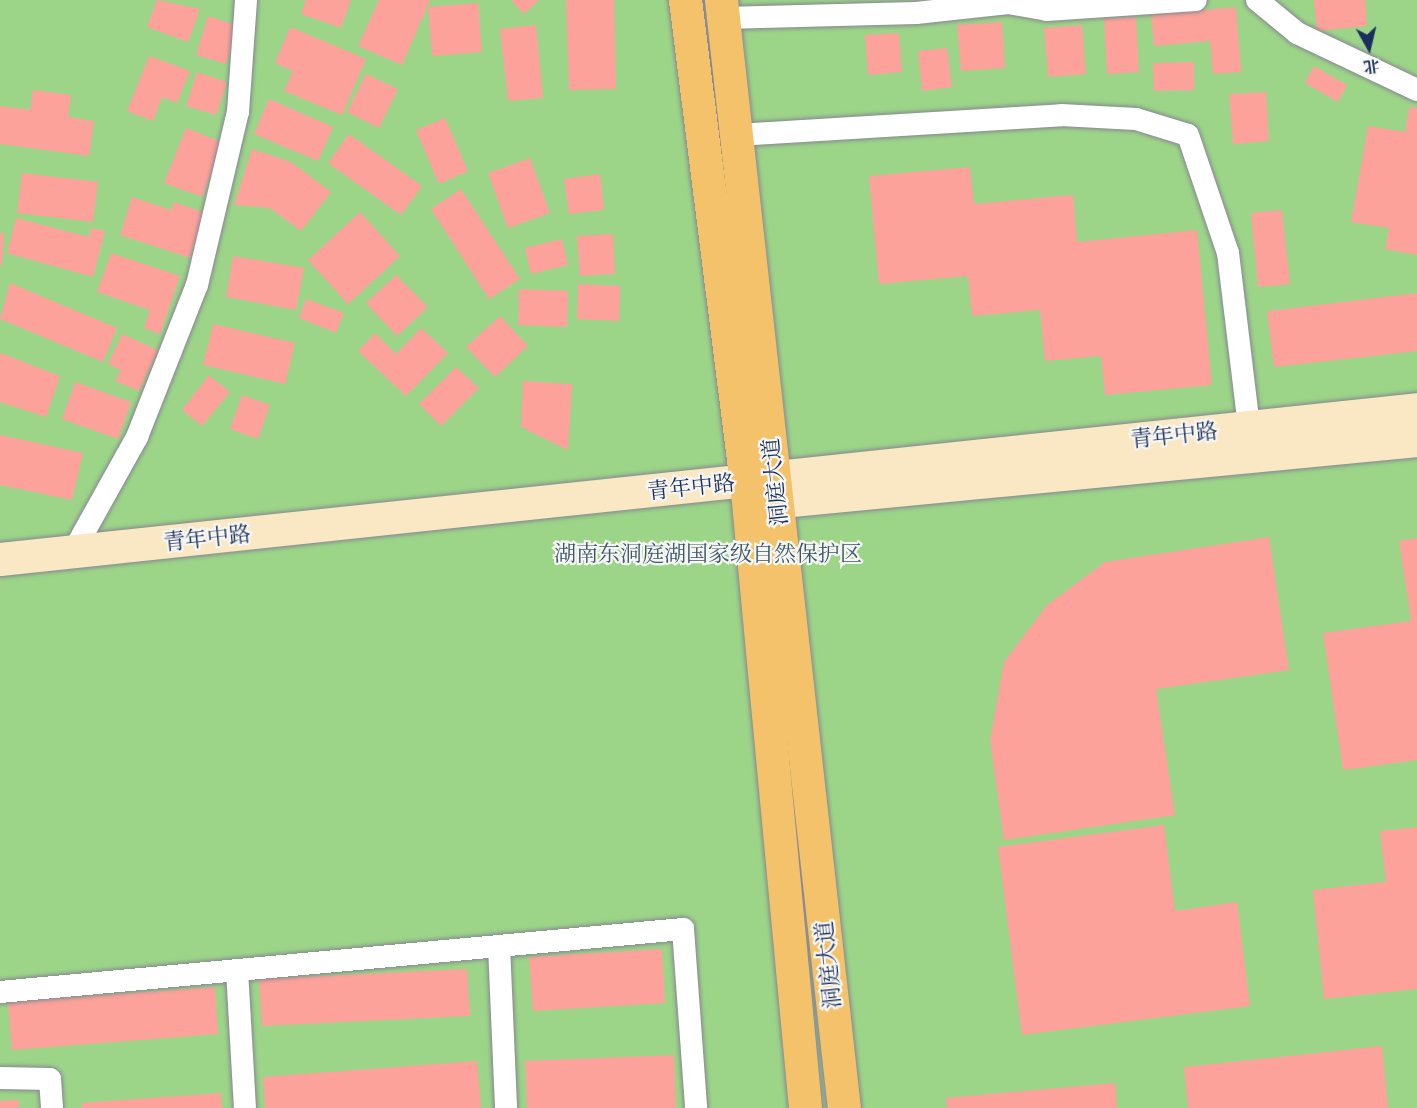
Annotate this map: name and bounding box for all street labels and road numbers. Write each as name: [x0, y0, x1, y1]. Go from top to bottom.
street label: 青年中路: [1129, 417, 1219, 453]
street label: 洞庭大道: [757, 437, 793, 527]
street label: 青年中路: [646, 469, 736, 505]
street label: 青年中路: [162, 520, 252, 556]
street label: 洞庭大道: [810, 920, 846, 1010]

